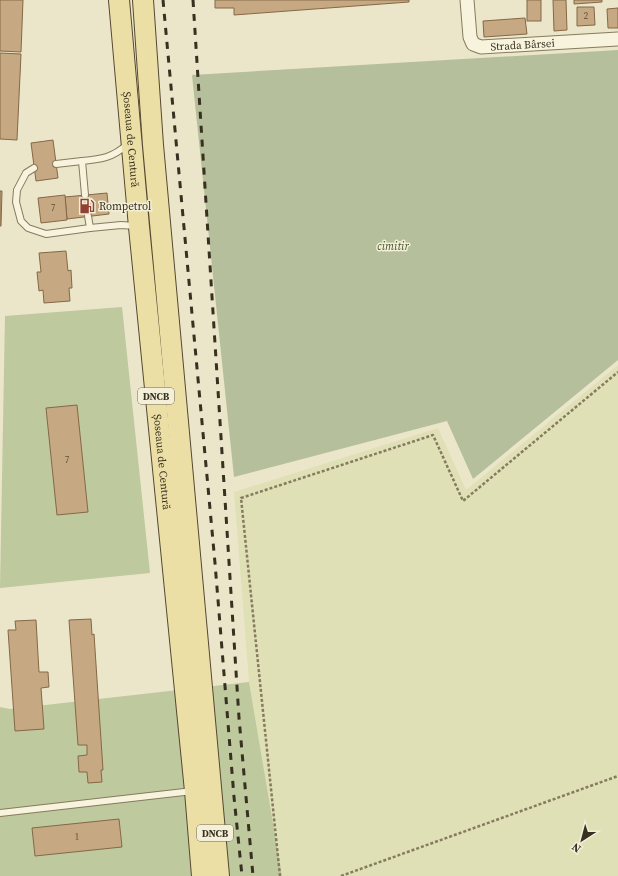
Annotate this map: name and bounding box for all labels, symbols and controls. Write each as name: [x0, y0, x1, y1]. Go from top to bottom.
house number: 2: [584, 10, 589, 22]
street label: Strada Bârsei: [490, 36, 555, 54]
street label: Șoseaua de Centură: [119, 91, 143, 188]
fuel station icon: Rompetrol: [78, 197, 96, 215]
place label: Rompetrol: [99, 199, 151, 214]
house number: 7: [51, 202, 56, 214]
park label: cimitir: [377, 239, 409, 254]
road number: DNCB: [138, 388, 174, 404]
street label: Șoseaua de Centură: [150, 414, 174, 511]
house number: 7: [65, 454, 70, 466]
north arrow: [562, 820, 602, 860]
road number: DNCB: [197, 825, 233, 841]
house number: 1: [75, 831, 79, 843]
text: N: [569, 839, 584, 856]

